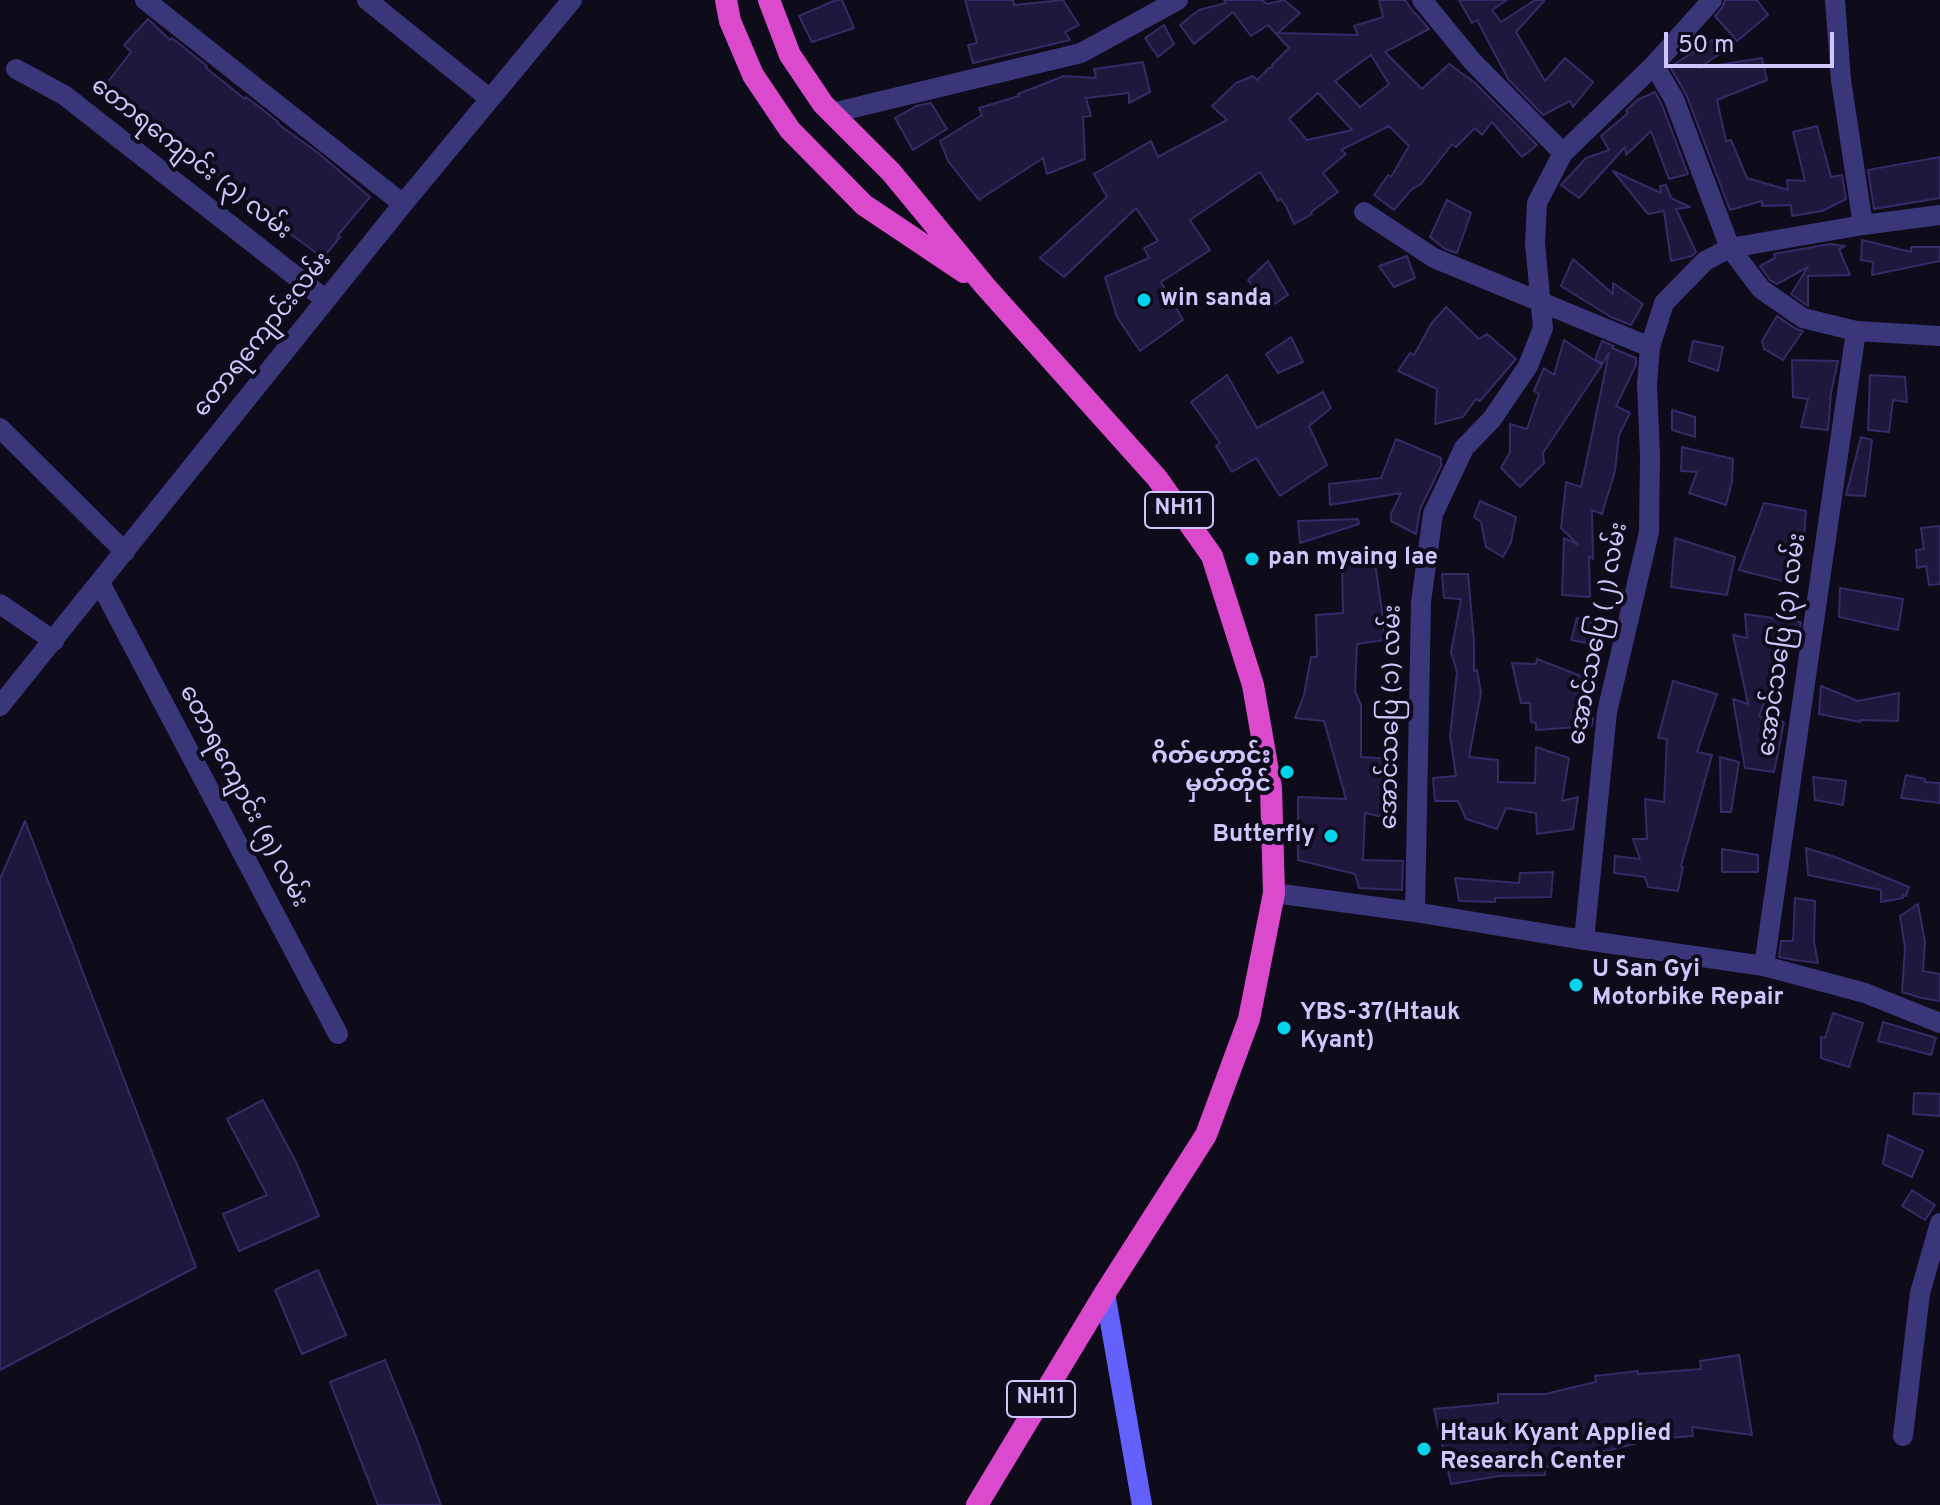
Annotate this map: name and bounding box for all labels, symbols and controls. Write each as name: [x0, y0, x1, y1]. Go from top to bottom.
scale bar: [1668, 16, 1838, 66]
text: 50 m: [1678, 31, 1734, 61]
street label: တောရကျောင်း (၃) လမ်း: [84, 73, 296, 247]
street label: တောရကျောင်းလမ်း: [189, 248, 339, 424]
place label: win sanda: [1160, 286, 1272, 314]
marker: win sanda: [1135, 291, 1153, 309]
road number: NH11: [1145, 492, 1213, 528]
street label: အောင်သပြေ (၂) လမ်း: [1564, 520, 1636, 748]
street label: အောင်သပြေ (၃) လမ်း: [1754, 532, 1814, 758]
place label: pan myaing lae: [1268, 545, 1438, 573]
marker: pan myaing lae: [1243, 550, 1261, 568]
street label: အောင်သပြေ (၁) လမ်း: [1377, 604, 1409, 830]
street label: တောရကျောင်း (၅) လမ်း: [171, 681, 313, 913]
place label: ဂိတ်ဟောင်း မှတ်တိုင်: [1151, 744, 1271, 800]
marker: ဂိတ်ဟောင်း မှတ်တိုင်: [1278, 763, 1296, 781]
place label: Butterfly: [1212, 822, 1315, 850]
marker: Butterfly: [1322, 827, 1340, 845]
place label: U San Gyi Motorbike Repair: [1592, 957, 1784, 1013]
marker: U San Gyi Motorbike Repair: [1567, 976, 1585, 994]
place label: YBS-37(Htauk Kyant): [1300, 1000, 1460, 1056]
marker: YBS-37(Htauk Kyant): [1275, 1019, 1293, 1037]
road number: NH11: [1007, 1381, 1075, 1417]
place label: Htauk Kyant Applied Research Center: [1440, 1421, 1671, 1477]
marker: Htauk Kyant Applied Research Center: [1415, 1440, 1433, 1458]

